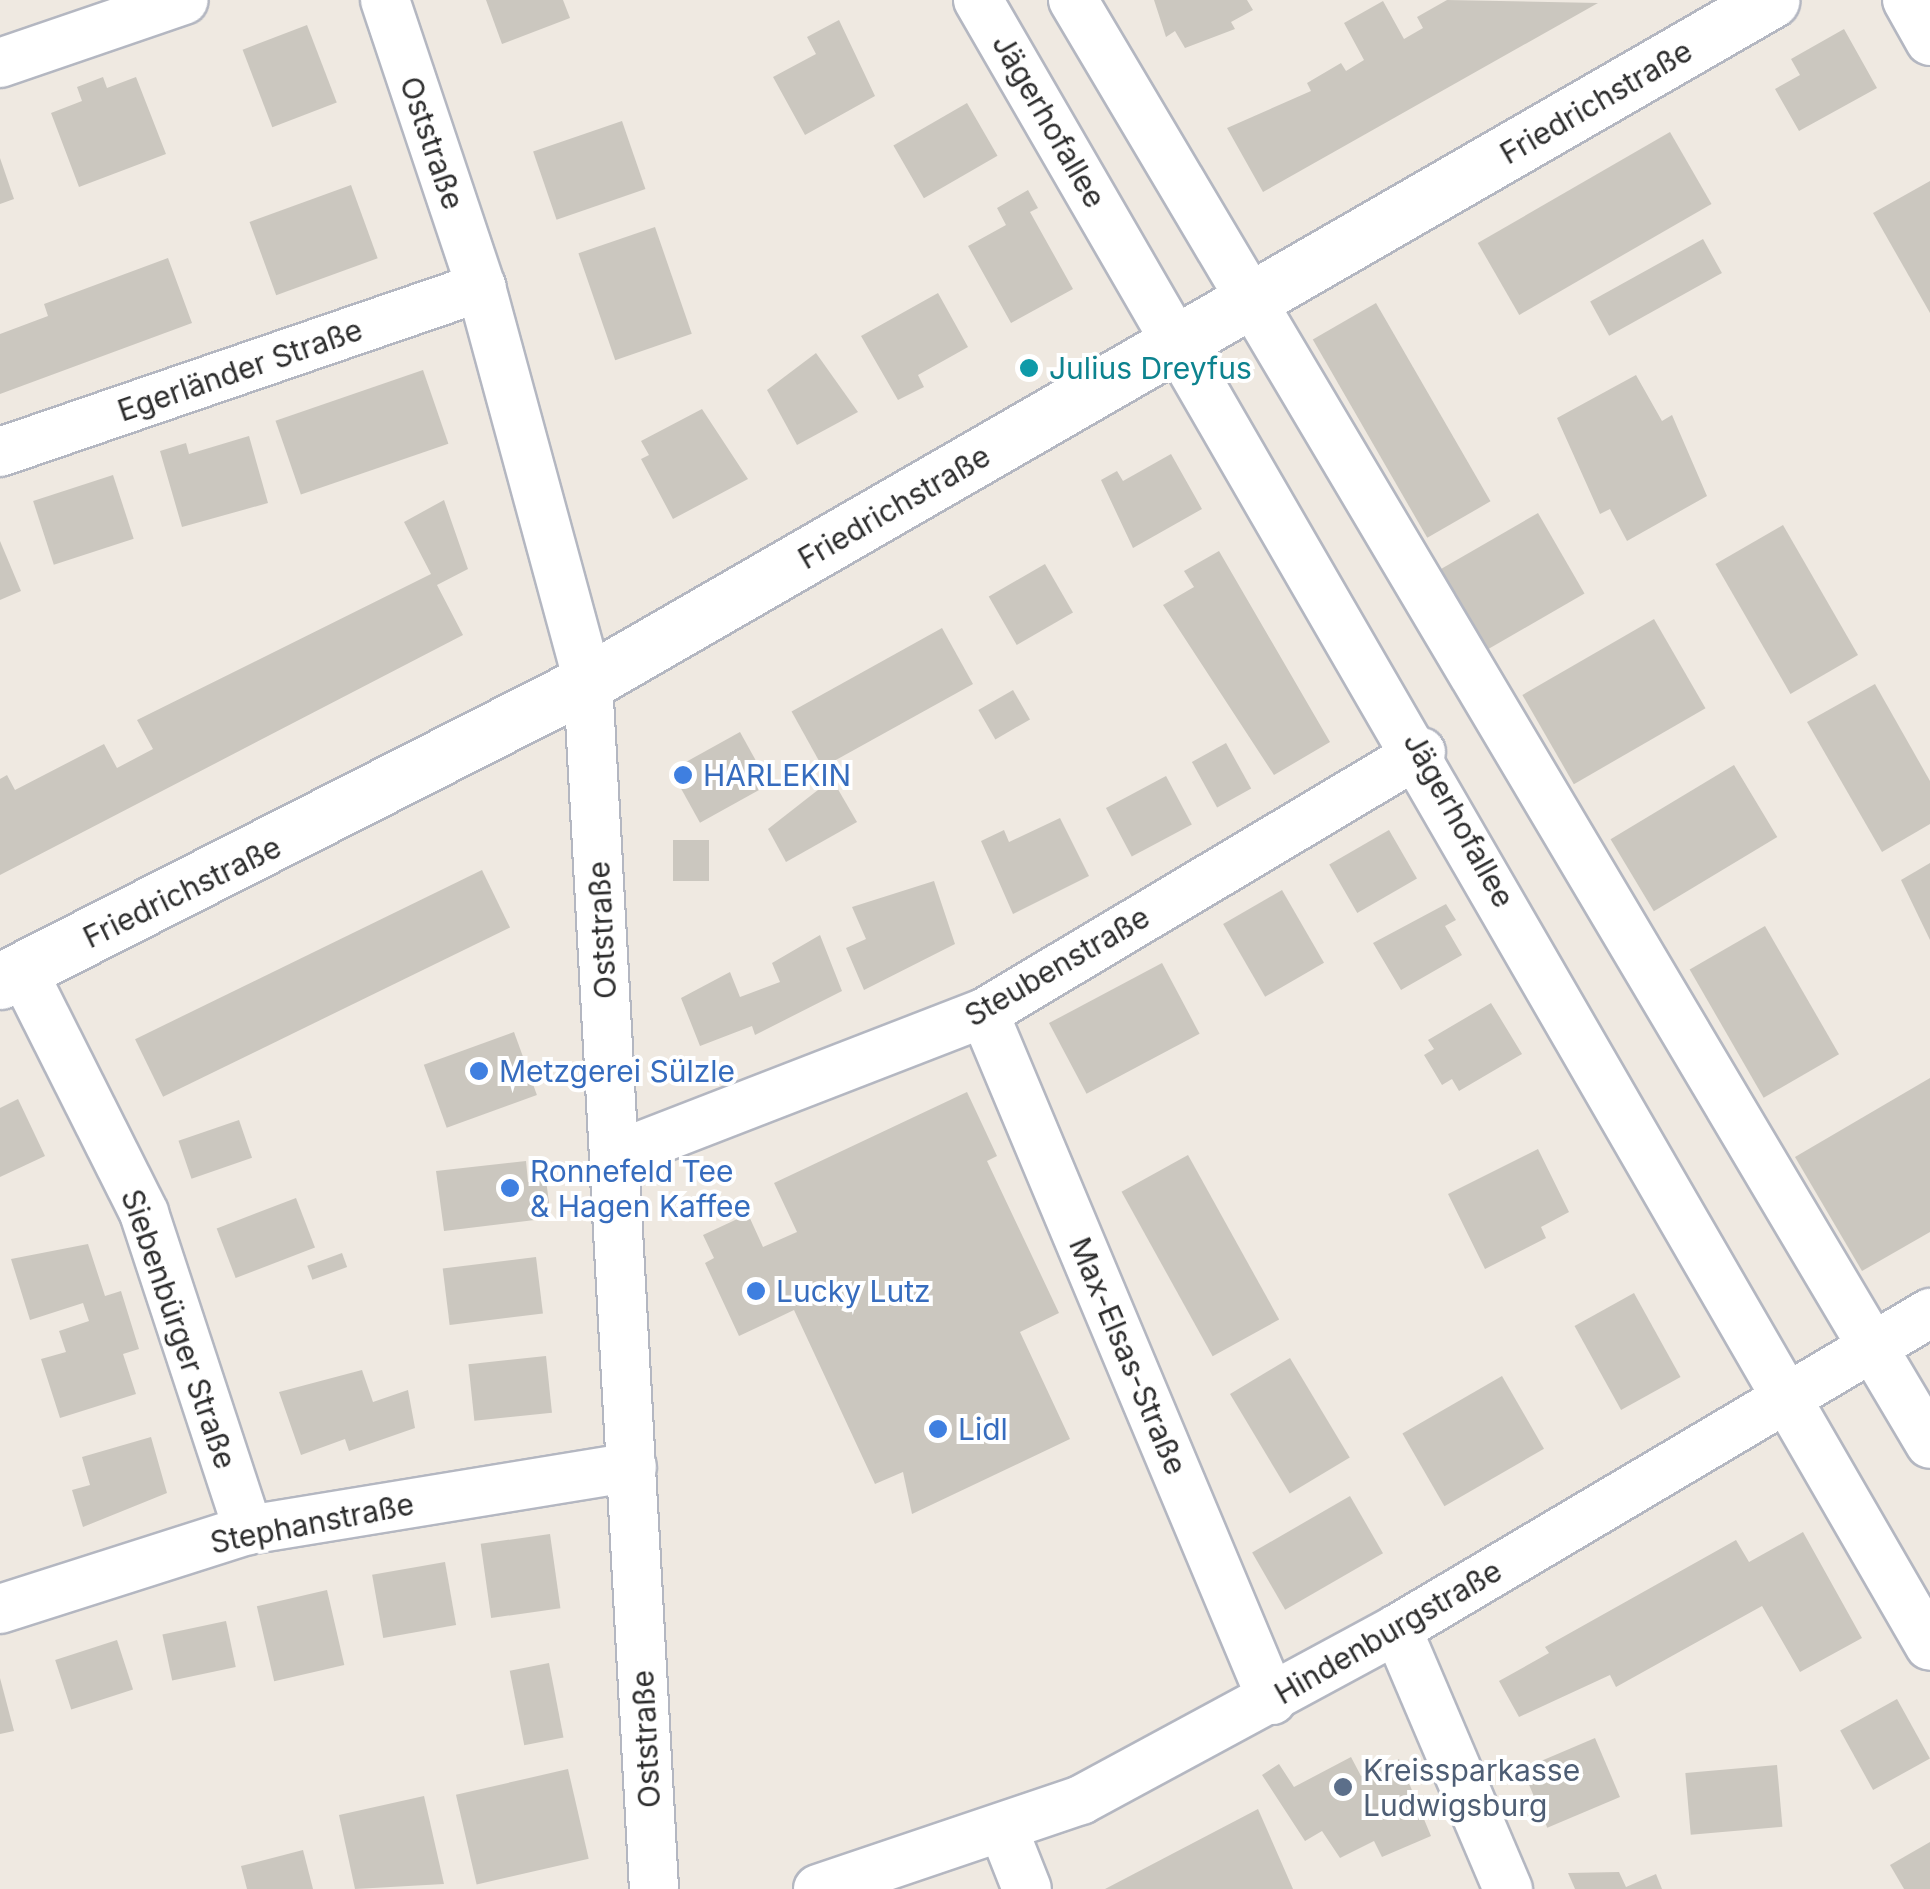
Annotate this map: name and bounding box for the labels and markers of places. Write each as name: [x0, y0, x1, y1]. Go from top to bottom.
place label: Julius Dreyfus: [1049, 350, 1252, 386]
marker: Julius Dreyfus: [1018, 357, 1040, 379]
place label: HARLEKIN: [703, 757, 851, 793]
marker: HARLEKIN: [672, 764, 694, 786]
place label: Metzgerei Sülzle: [499, 1053, 735, 1089]
marker: Metzgerei Sülzle: [468, 1060, 490, 1082]
place label: Ronnefeld Tee & Hagen Kaffee: [530, 1153, 751, 1224]
marker: Ronnefeld Tee & Hagen Kaffee: [499, 1177, 521, 1199]
place label: Lucky Lutz: [776, 1273, 931, 1309]
marker: Lucky Lutz: [745, 1280, 767, 1302]
place label: Lidl: [958, 1411, 1008, 1447]
marker: Lidl: [927, 1418, 949, 1440]
place label: Kreissparkasse Ludwigsburg: [1363, 1752, 1580, 1822]
marker: Kreissparkasse Ludwigsburg: [1332, 1776, 1354, 1798]

